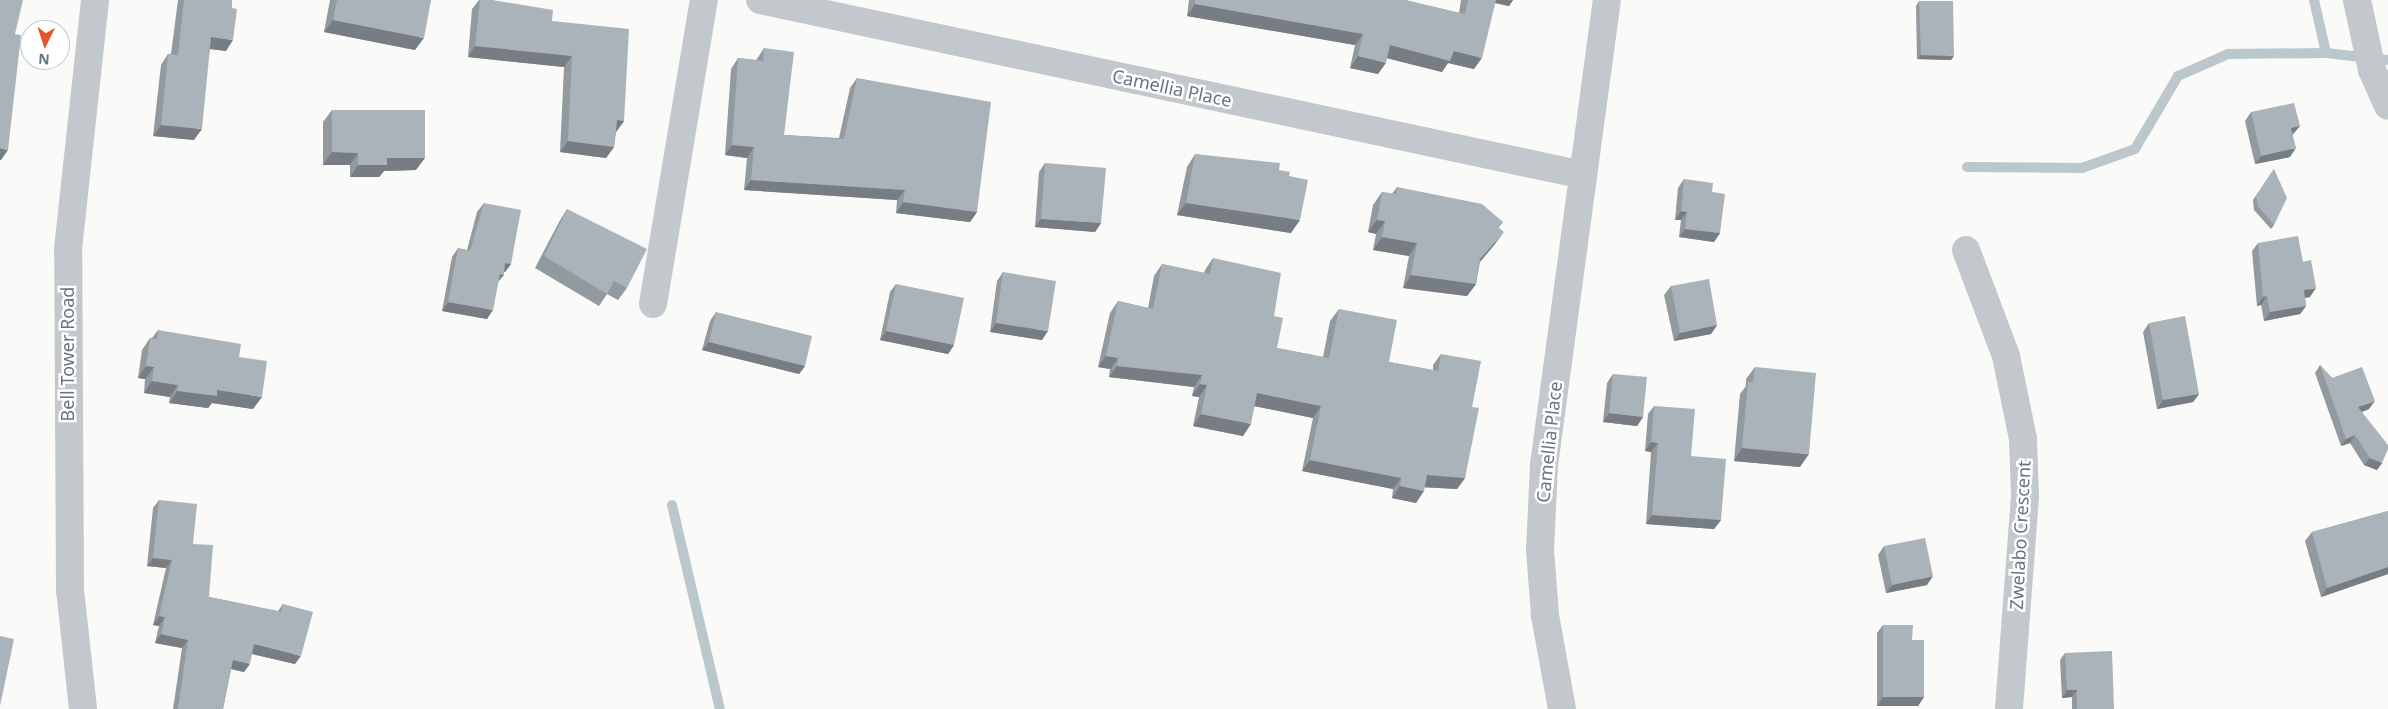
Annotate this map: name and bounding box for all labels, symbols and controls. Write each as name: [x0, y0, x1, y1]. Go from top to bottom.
north arrow: [20, 20, 70, 70]
text: N: [38, 50, 50, 69]
street label: Camellia Place: [1110, 65, 1234, 111]
street label: Bell Tower Road: [56, 287, 78, 421]
street label: Camellia Place: [1532, 380, 1566, 504]
street label: Zwelabo Crescent: [2005, 460, 2035, 610]

